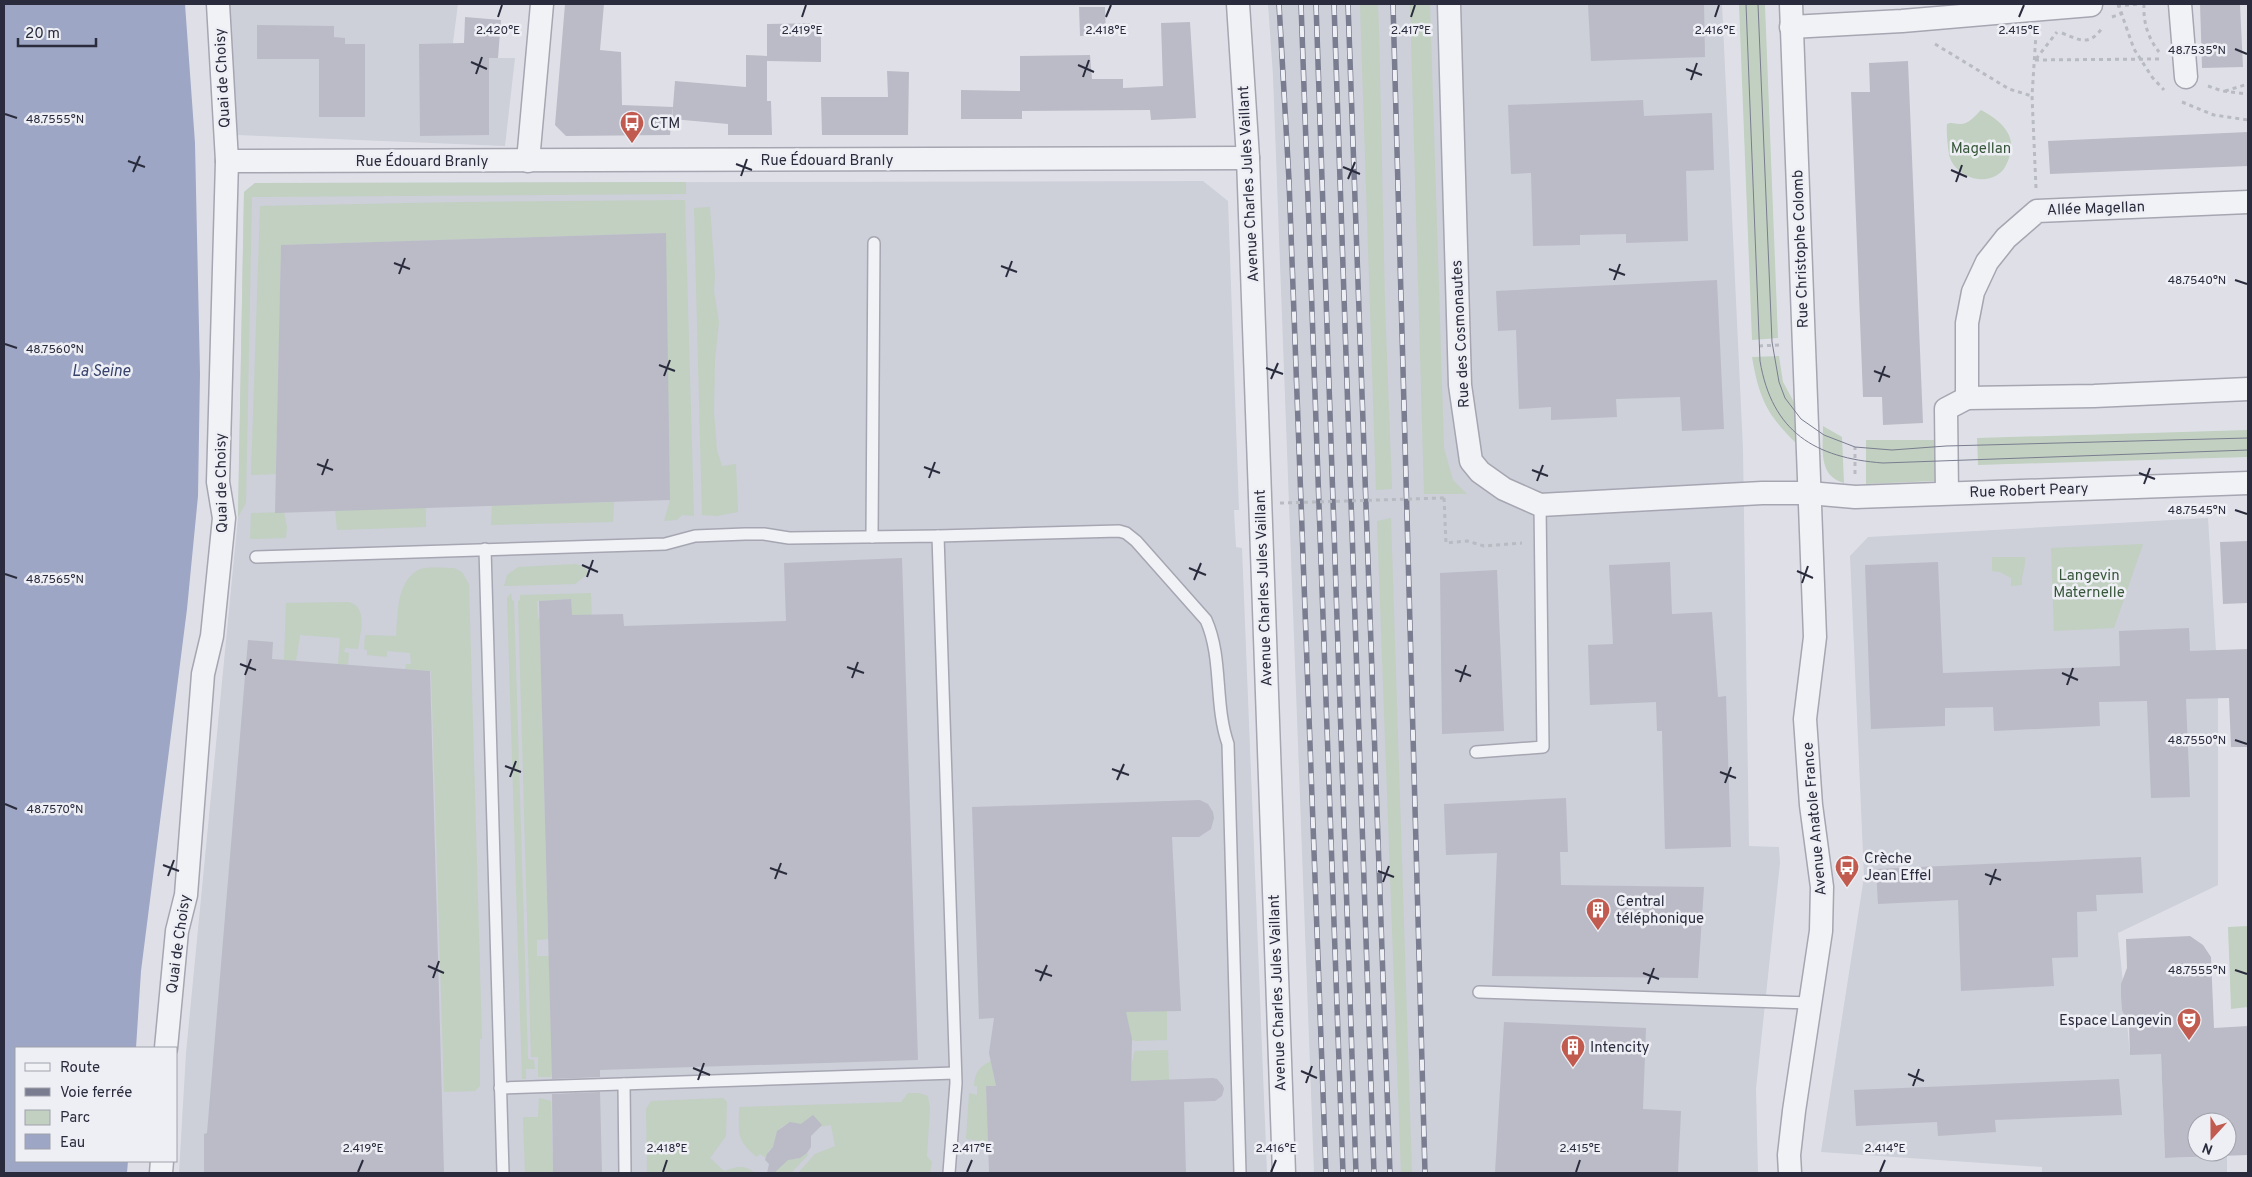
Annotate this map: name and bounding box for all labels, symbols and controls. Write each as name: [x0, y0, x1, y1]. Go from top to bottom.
scale bar: [18, 15, 95, 47]
text: 2.420°E: [476, 23, 520, 39]
text: 2.419°E: [781, 23, 823, 39]
text: 2.418°E: [1085, 23, 1127, 39]
text: 2.417°E: [1391, 23, 1431, 39]
text: 2.416°E: [1694, 23, 1736, 39]
text: 2.415°E: [1998, 23, 2040, 39]
text: 20 m: [25, 25, 60, 44]
street label: Quai de Choisy: [211, 27, 236, 128]
text: 48.7535°N: [2168, 43, 2226, 59]
street label: Avenue Charles Jules Vaillant: [1235, 85, 1264, 283]
bus stop icon: CTM: [619, 110, 645, 144]
text: 48.7555°N: [26, 112, 84, 128]
place label: CTM: [650, 115, 680, 134]
park label: Magellan: [1951, 140, 2011, 159]
street label: Rue Édouard Branly: [761, 151, 893, 171]
street label: Rue Édouard Branly: [356, 152, 488, 172]
street label: Rue Christophe Colomb: [1789, 169, 1814, 329]
street label: Allée Magellan: [2047, 198, 2145, 221]
street label: Rue des Cosmonautes: [1448, 259, 1475, 408]
text: 48.7540°N: [2168, 273, 2226, 289]
text: 48.7560°N: [26, 342, 84, 358]
water label: La Seine: [72, 362, 131, 382]
street label: Quai de Choisy: [212, 433, 233, 533]
street label: Rue Robert Peary: [1969, 480, 2089, 503]
street label: Avenue Charles Jules Vaillant: [1252, 489, 1277, 687]
text: 48.7545°N: [2168, 503, 2226, 519]
park label: Langevin Maternelle: [2053, 567, 2125, 603]
text: 48.7565°N: [26, 572, 84, 588]
text: 48.7550°N: [2168, 733, 2226, 749]
street label: Avenue Anatole France: [1799, 741, 1832, 896]
text: 48.7570°N: [27, 802, 83, 818]
place label: Crèche Jean Effel: [1864, 850, 1931, 886]
bus stop icon: Crèche Jean Effel: [1834, 854, 1860, 888]
street label: Quai de Choisy: [163, 893, 196, 995]
place label: Central téléphonique: [1616, 893, 1704, 929]
street label: Avenue Charles Jules Vaillant: [1266, 894, 1291, 1092]
building icon: Central téléphonique: [1585, 897, 1611, 931]
text: 48.7555°N: [2168, 963, 2226, 979]
theatre icon: Espace Langevin: [2176, 1007, 2202, 1041]
place label: Espace Langevin: [2059, 1012, 2172, 1031]
building icon: Intencity: [1560, 1034, 1586, 1068]
place label: Intencity: [1590, 1039, 1650, 1058]
legend: [15, 1047, 178, 1162]
text: Route: [60, 1059, 100, 1078]
text: Voie ferrée: [60, 1084, 132, 1103]
text: Parc: [60, 1109, 90, 1128]
north arrow: [2187, 1112, 2237, 1162]
text: Eau: [60, 1134, 85, 1153]
text: N: [2200, 1138, 2216, 1157]
text: 2.419°E: [342, 1141, 384, 1157]
text: 2.418°E: [646, 1141, 688, 1157]
text: 2.417°E: [952, 1141, 992, 1157]
text: 2.416°E: [1255, 1141, 1297, 1157]
text: 2.415°E: [1559, 1141, 1601, 1157]
text: 2.414°E: [1864, 1141, 1906, 1157]

